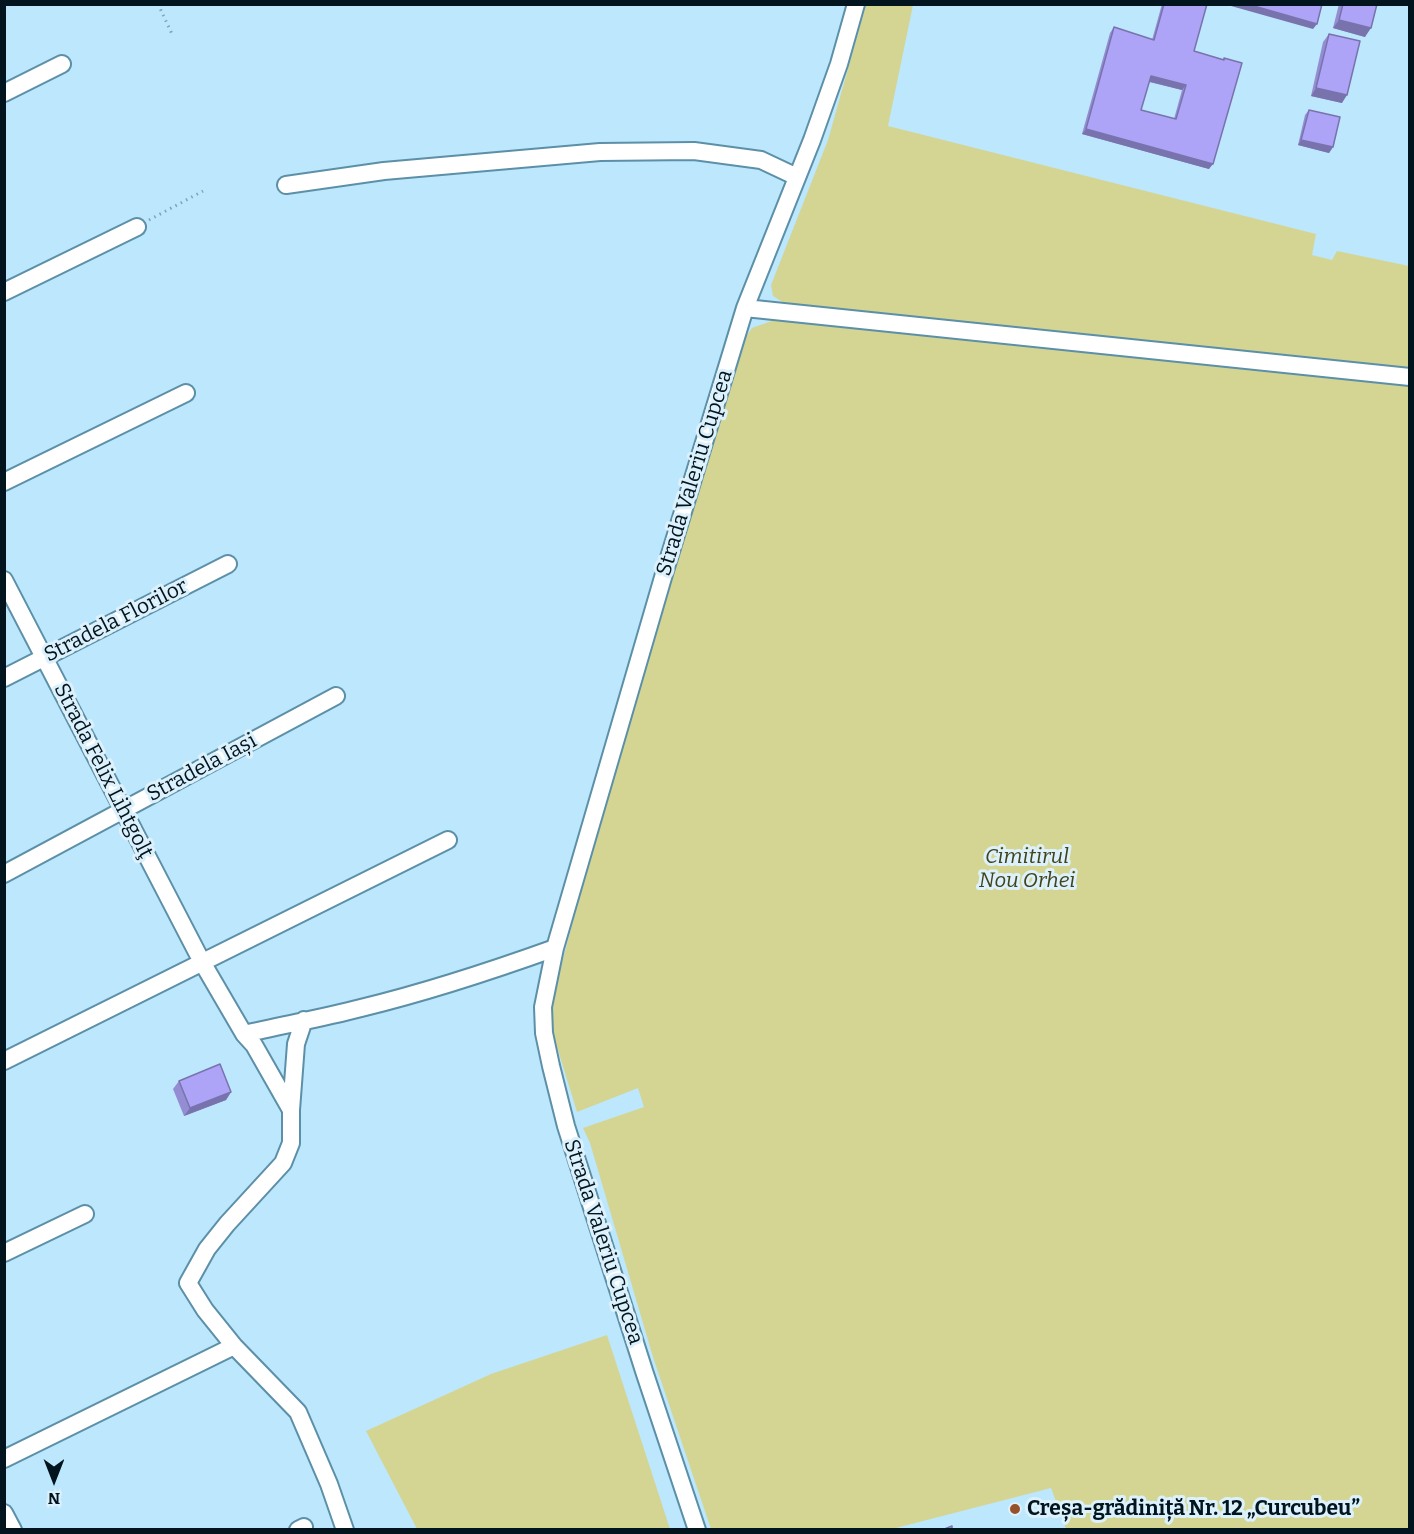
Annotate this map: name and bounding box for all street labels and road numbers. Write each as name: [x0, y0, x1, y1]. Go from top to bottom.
street label: Strada Valeriu Cupcea: [652, 367, 738, 579]
street label: Stradela Florilor: [40, 574, 192, 668]
street label: Strada Felix Lihtgolţ: [48, 679, 158, 863]
street label: Stradela Iași: [143, 729, 261, 807]
street label: Strada Valeriu Cupcea: [558, 1136, 648, 1348]

